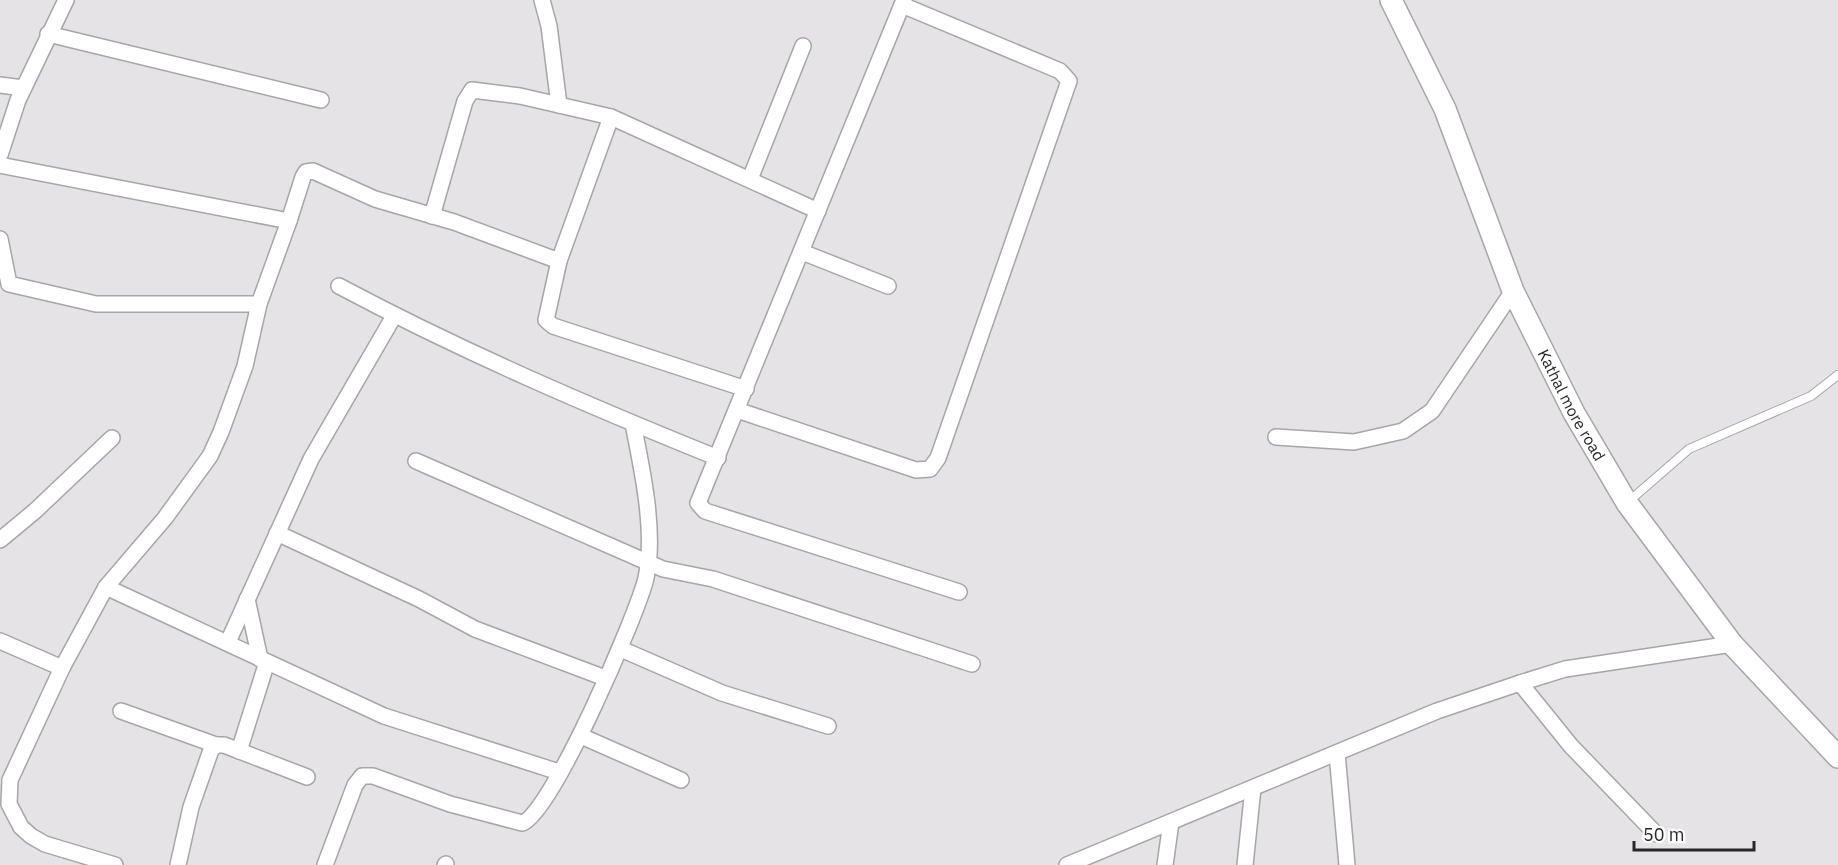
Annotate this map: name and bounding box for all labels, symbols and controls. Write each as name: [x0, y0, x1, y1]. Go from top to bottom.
street label: Kathal more road: [1534, 346, 1610, 464]
scale bar: [1634, 814, 1754, 852]
text: 50 m: [1643, 823, 1685, 846]

